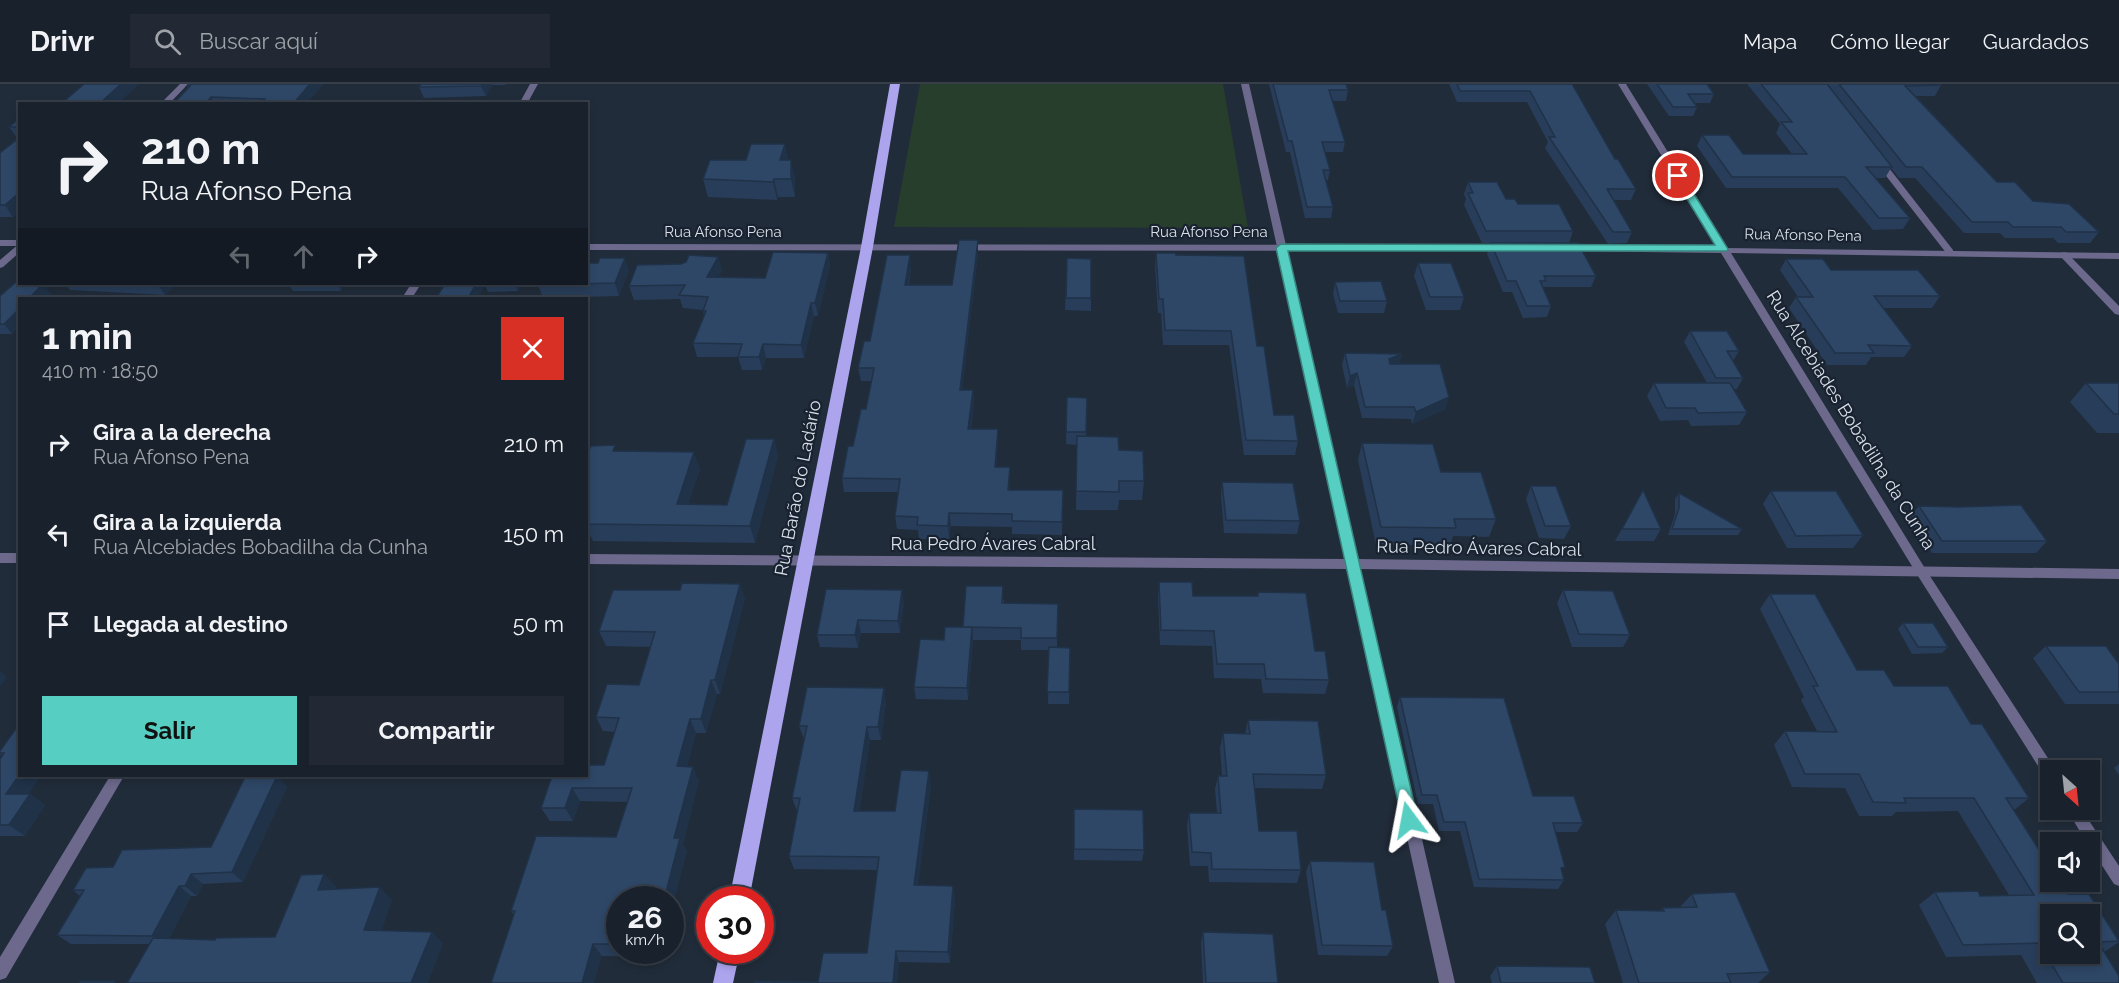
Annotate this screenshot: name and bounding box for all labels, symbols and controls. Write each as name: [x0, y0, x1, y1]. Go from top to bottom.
search box: [130, 14, 550, 68]
text: Drivr: [30, 25, 94, 58]
icon: search: [151, 25, 184, 58]
text: Buscar aquí: [199, 28, 318, 54]
text: Mapa: [1743, 29, 1797, 54]
text: Cómo llegar: [1830, 29, 1950, 54]
text: Guardados: [1983, 29, 2089, 54]
text: 210 m: [141, 125, 260, 174]
icon: right: [42, 126, 120, 204]
pin: [1652, 150, 1703, 201]
icon: arrive: [1661, 159, 1694, 192]
text: Rua Afonso Pena: [141, 175, 352, 206]
street label: Rua Afonso Pena: [664, 223, 782, 241]
street label: Rua Afonso Pena: [1150, 223, 1268, 241]
street label: Rua Afonso Pena: [1744, 225, 1862, 245]
icon: left: [224, 240, 257, 273]
icon: ahead: [287, 240, 320, 273]
icon: right: [350, 240, 383, 273]
street label: Rua Alcebiades Bobadilha da Cunha: [1763, 286, 1940, 553]
text: 1 min: [42, 315, 133, 357]
button: close: [501, 317, 564, 380]
text: 410 m · 18:50: [42, 359, 159, 383]
street label: Rua Barão do Ladário: [770, 398, 825, 578]
text: Gira a la derecha: [93, 419, 271, 445]
icon: right: [42, 428, 75, 461]
text: 210 m: [504, 431, 564, 457]
text: Rua Afonso Pena: [93, 445, 249, 469]
text: Gira a la izquierda: [93, 509, 282, 535]
icon: left: [42, 518, 75, 551]
text: 150 m: [503, 521, 564, 547]
street label: Rua Pedro Ávares Cabral: [890, 532, 1096, 554]
street label: Rua Pedro Ávares Cabral: [1376, 534, 1582, 560]
text: Rua Alcebiades Bobadilha da Cunha: [93, 535, 428, 559]
icon: arrive: [42, 608, 75, 641]
text: Llegada al destino: [93, 611, 288, 637]
text: 50 m: [513, 611, 564, 637]
button: Salir: [42, 696, 297, 765]
button: Compartir: [309, 696, 564, 765]
north arrow: [2040, 760, 2100, 820]
map controls: [2040, 760, 2100, 964]
position arrow: [1377, 788, 1441, 852]
button: sound: [2040, 832, 2100, 892]
speed limit sign: 30: [696, 886, 774, 964]
text: 26: [627, 900, 663, 935]
button: search: [2040, 904, 2100, 964]
text: km/h: [625, 931, 665, 949]

